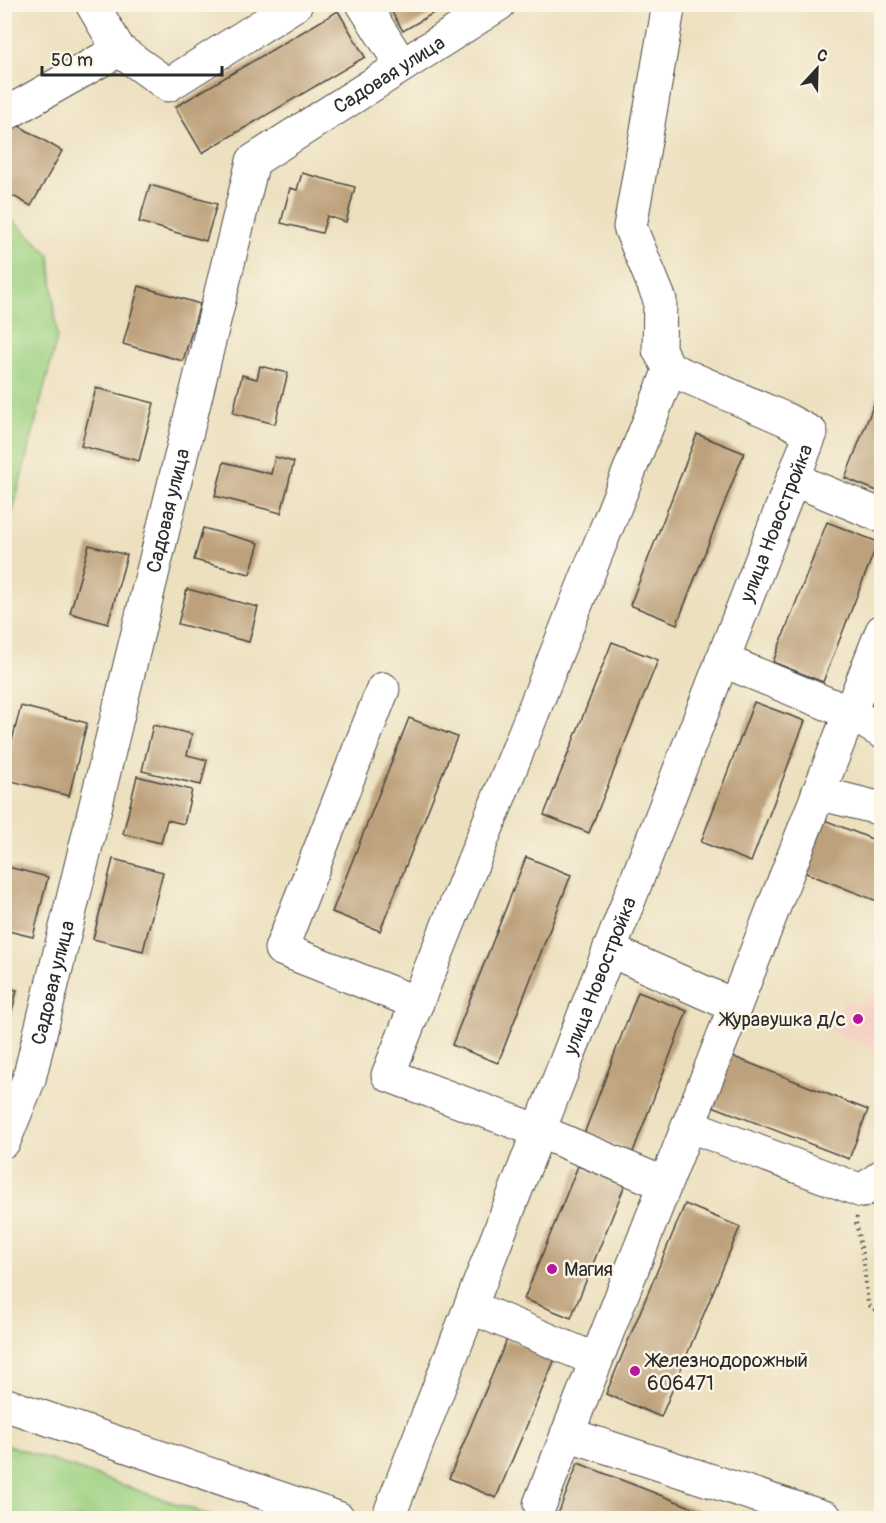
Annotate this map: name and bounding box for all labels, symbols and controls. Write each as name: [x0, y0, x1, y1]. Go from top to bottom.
street label: Садовая улица: [329, 30, 449, 119]
scale bar: [42, 39, 222, 77]
north arrow: [787, 39, 847, 99]
text: С: [814, 45, 831, 67]
text: 50 m: [51, 49, 93, 72]
street label: улица Новостройка: [734, 440, 818, 606]
street label: Садовая улица: [140, 446, 195, 575]
street label: улица Новостройка: [557, 893, 641, 1059]
street label: Садовая улица: [25, 918, 80, 1047]
place label: Журавушка д/с: [718, 1007, 846, 1032]
marker: Журавушка д/с: [851, 1012, 865, 1026]
place label: Магия: [564, 1257, 613, 1282]
marker: Магия: [545, 1262, 559, 1276]
place label: Железнодорожный 606471: [644, 1348, 808, 1396]
marker: Железнодорожный 606471: [628, 1364, 642, 1378]

